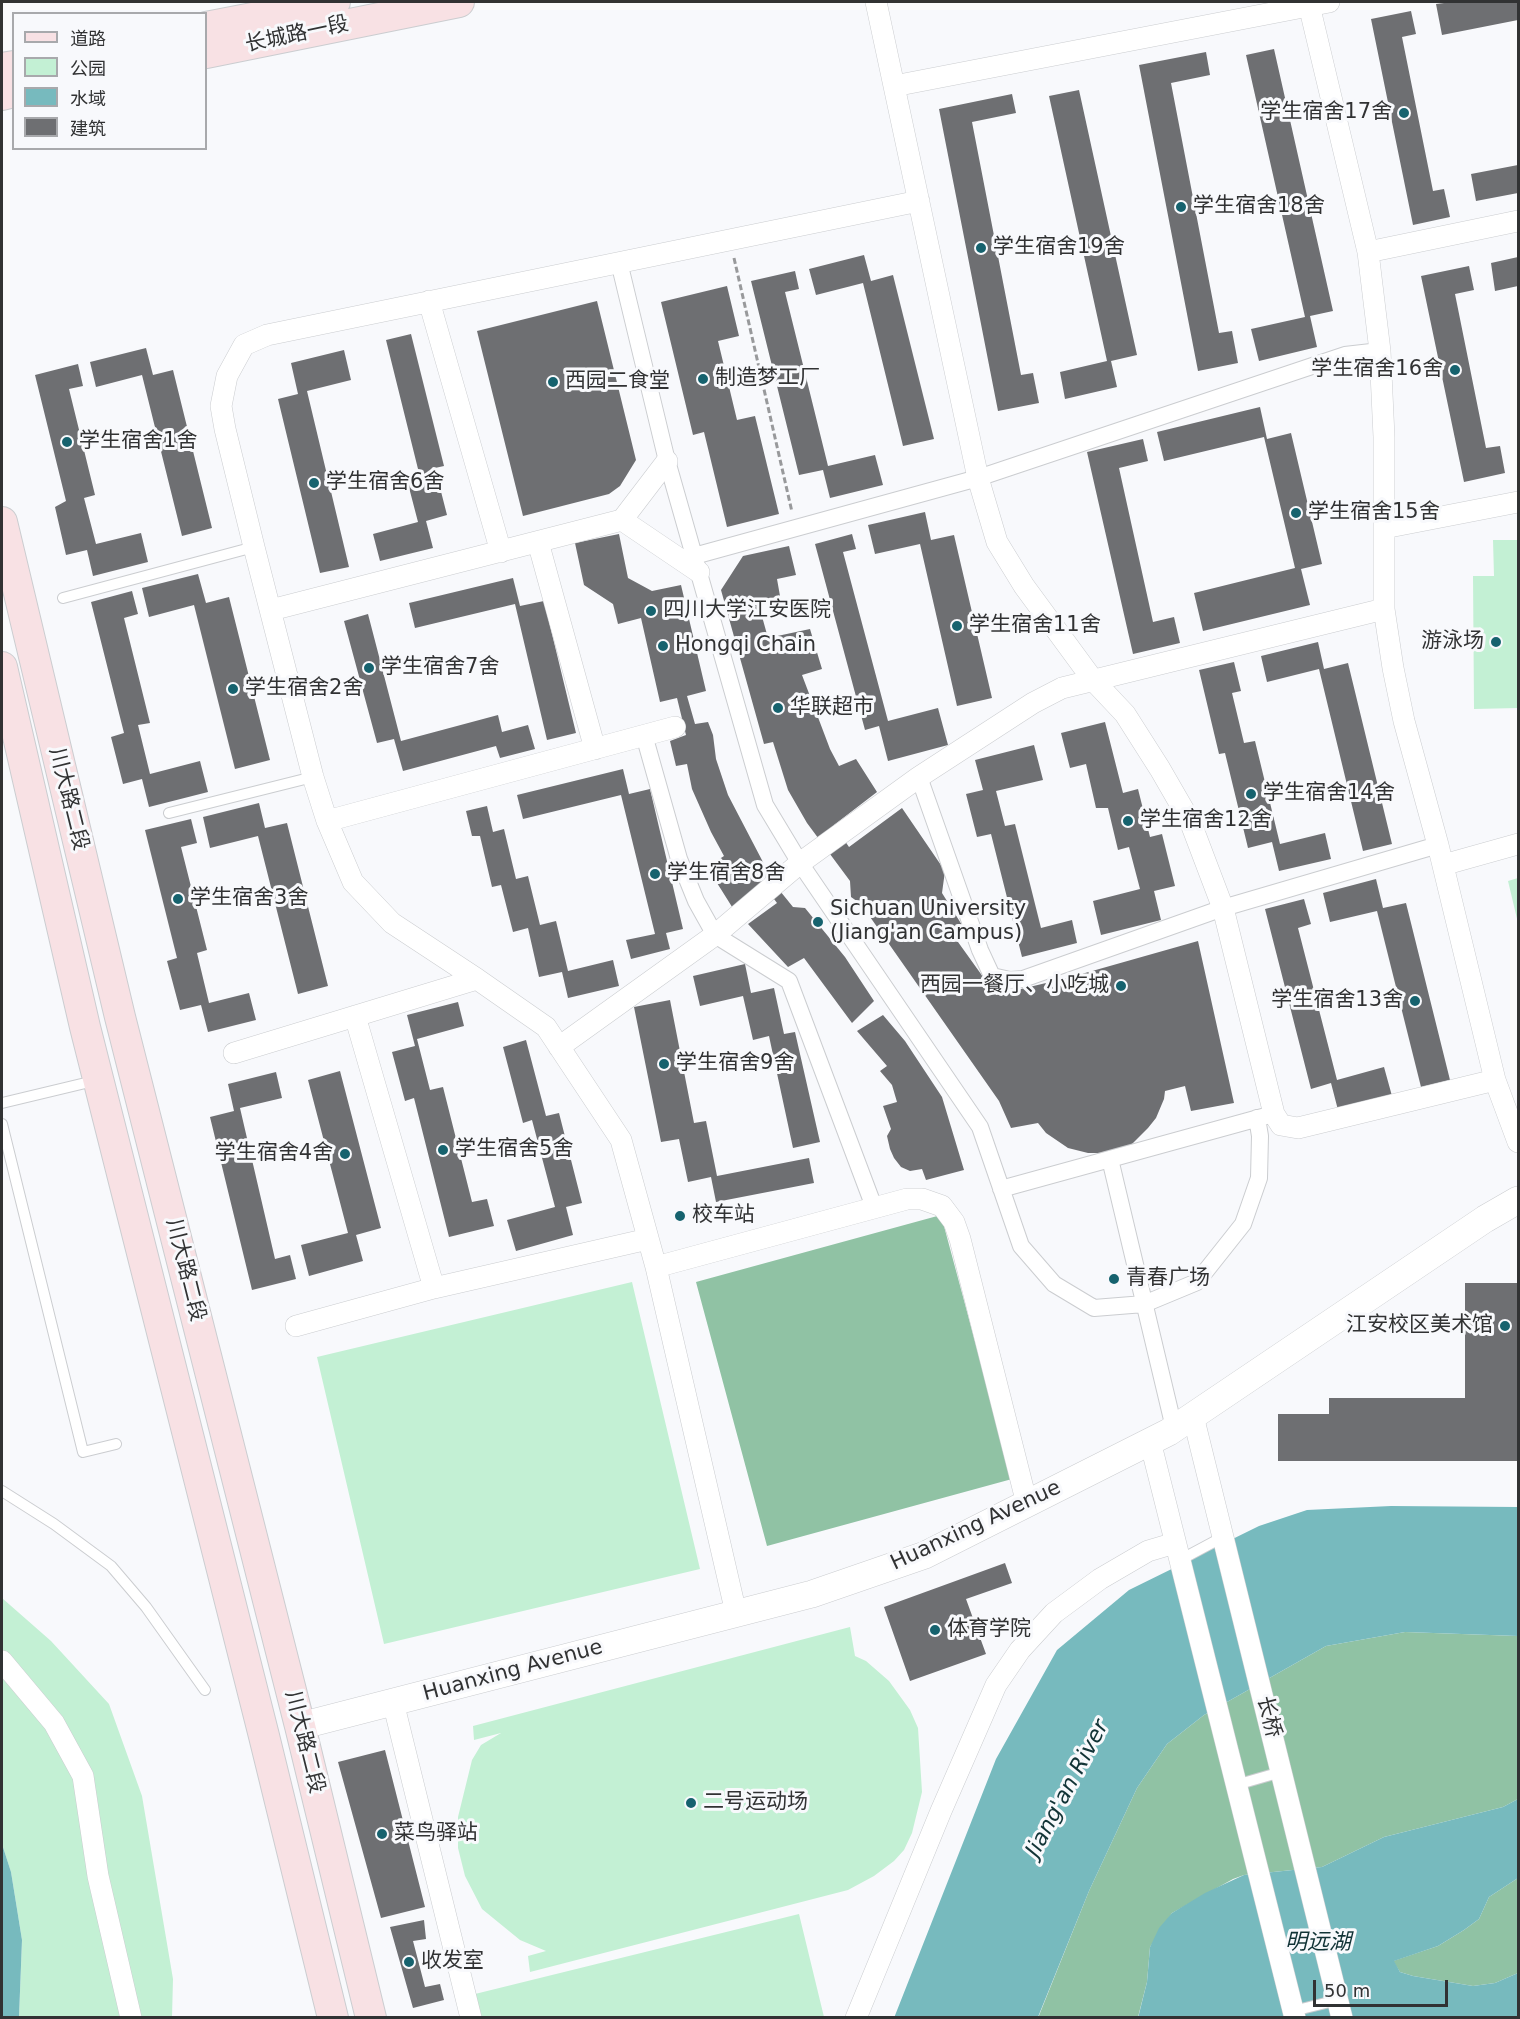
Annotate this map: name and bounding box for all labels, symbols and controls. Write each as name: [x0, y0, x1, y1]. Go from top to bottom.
legend: [12, 12, 207, 150]
street label: 长城路一段: [243, 12, 351, 58]
text: 道路: [70, 28, 106, 49]
text: 公园: [70, 58, 106, 79]
text: 水域: [70, 88, 106, 109]
place label: 学生宿舍17舍: [1260, 100, 1392, 126]
marker: 学生宿舍17舍: [1397, 106, 1411, 120]
text: 建筑: [70, 118, 106, 139]
place label: 学生宿舍18舍: [1193, 194, 1325, 220]
marker: 学生宿舍18舍: [1174, 200, 1188, 214]
place label: 学生宿舍19舍: [993, 235, 1125, 261]
marker: 学生宿舍19舍: [974, 241, 988, 255]
place label: 学生宿舍16舍: [1311, 357, 1443, 383]
marker: 学生宿舍16舍: [1448, 363, 1462, 377]
place label: 制造梦工厂: [715, 366, 820, 392]
place label: 西园二食堂: [565, 369, 670, 395]
marker: 制造梦工厂: [696, 372, 710, 386]
marker: 西园二食堂: [546, 375, 560, 389]
place label: 学生宿舍1舍: [79, 429, 197, 455]
marker: 学生宿舍1舍: [60, 435, 74, 449]
place label: 学生宿舍6舍: [326, 470, 444, 496]
marker: 学生宿舍6舍: [307, 476, 321, 490]
place label: 学生宿舍15舍: [1308, 500, 1440, 526]
marker: 学生宿舍15舍: [1289, 506, 1303, 520]
place label: 四川大学江安医院: [663, 598, 831, 624]
marker: 四川大学江安医院: [644, 604, 658, 618]
place label: 学生宿舍11舍: [969, 613, 1101, 639]
marker: 学生宿舍11舍: [950, 619, 964, 633]
place label: 游泳场: [1421, 629, 1484, 655]
place label: Hongqi Chain: [675, 633, 816, 659]
marker: 游泳场: [1489, 635, 1503, 649]
marker: Hongqi Chain: [656, 639, 670, 653]
place label: 学生宿舍7舍: [381, 655, 499, 681]
marker: 学生宿舍7舍: [362, 661, 376, 675]
place label: 学生宿舍2舍: [245, 676, 363, 702]
marker: 学生宿舍2舍: [226, 682, 240, 696]
place label: 华联超市: [790, 695, 874, 721]
marker: 华联超市: [771, 701, 785, 715]
street label: 川大路二段: [43, 745, 93, 853]
place label: 学生宿舍14舍: [1263, 781, 1395, 807]
marker: 学生宿舍14舍: [1244, 787, 1258, 801]
place label: 学生宿舍12舍: [1140, 808, 1272, 834]
marker: 学生宿舍12舍: [1121, 814, 1135, 828]
place label: 学生宿舍8舍: [667, 861, 785, 887]
marker: 学生宿舍8舍: [648, 867, 662, 881]
place label: 学生宿舍3舍: [190, 886, 308, 912]
marker: 学生宿舍3舍: [171, 892, 185, 906]
place label: Sichuan University (Jiang'an Campus): [830, 897, 1026, 947]
marker: Sichuan University (Jiang'an Campus): [811, 915, 825, 929]
place label: 西园一餐厅、小吃城: [920, 973, 1109, 999]
marker: 西园一餐厅、小吃城: [1114, 979, 1128, 993]
place label: 学生宿舍13舍: [1271, 988, 1403, 1014]
marker: 学生宿舍13舍: [1408, 994, 1422, 1008]
place label: 学生宿舍9舍: [676, 1051, 794, 1077]
marker: 学生宿舍9舍: [657, 1057, 671, 1071]
place label: 学生宿舍5舍: [455, 1137, 573, 1163]
place label: 学生宿舍4舍: [215, 1141, 333, 1167]
marker: 学生宿舍5舍: [436, 1143, 450, 1157]
marker: 学生宿舍4舍: [338, 1147, 352, 1161]
place label: 校车站: [692, 1203, 755, 1229]
marker: 校车站: [673, 1209, 687, 1223]
street label: 川大路二段: [160, 1216, 210, 1324]
place label: 青春广场: [1126, 1266, 1210, 1292]
marker: 青春广场: [1107, 1272, 1121, 1286]
place label: 江安校区美术馆: [1346, 1313, 1493, 1339]
marker: 江安校区美术馆: [1498, 1319, 1512, 1333]
street label: Huanxing Avenue: [887, 1476, 1065, 1576]
place label: 体育学院: [947, 1617, 1031, 1643]
marker: 体育学院: [928, 1623, 942, 1637]
street label: Huanxing Avenue: [420, 1635, 606, 1707]
street label: 川大路二段: [279, 1688, 329, 1796]
street label: 长桥: [1251, 1694, 1285, 1740]
water label: Jiang'an River: [1021, 1716, 1115, 1862]
place label: 二号运动场: [703, 1790, 808, 1816]
marker: 二号运动场: [684, 1796, 698, 1810]
place label: 菜鸟驿站: [394, 1821, 478, 1847]
marker: 菜鸟驿站: [375, 1827, 389, 1841]
water label: 明远湖: [1285, 1930, 1351, 1956]
place label: 收发室: [421, 1949, 484, 1975]
marker: 收发室: [402, 1955, 416, 1969]
scale bar: [1316, 1968, 1451, 2006]
text: 50 m: [1324, 1980, 1370, 2001]

